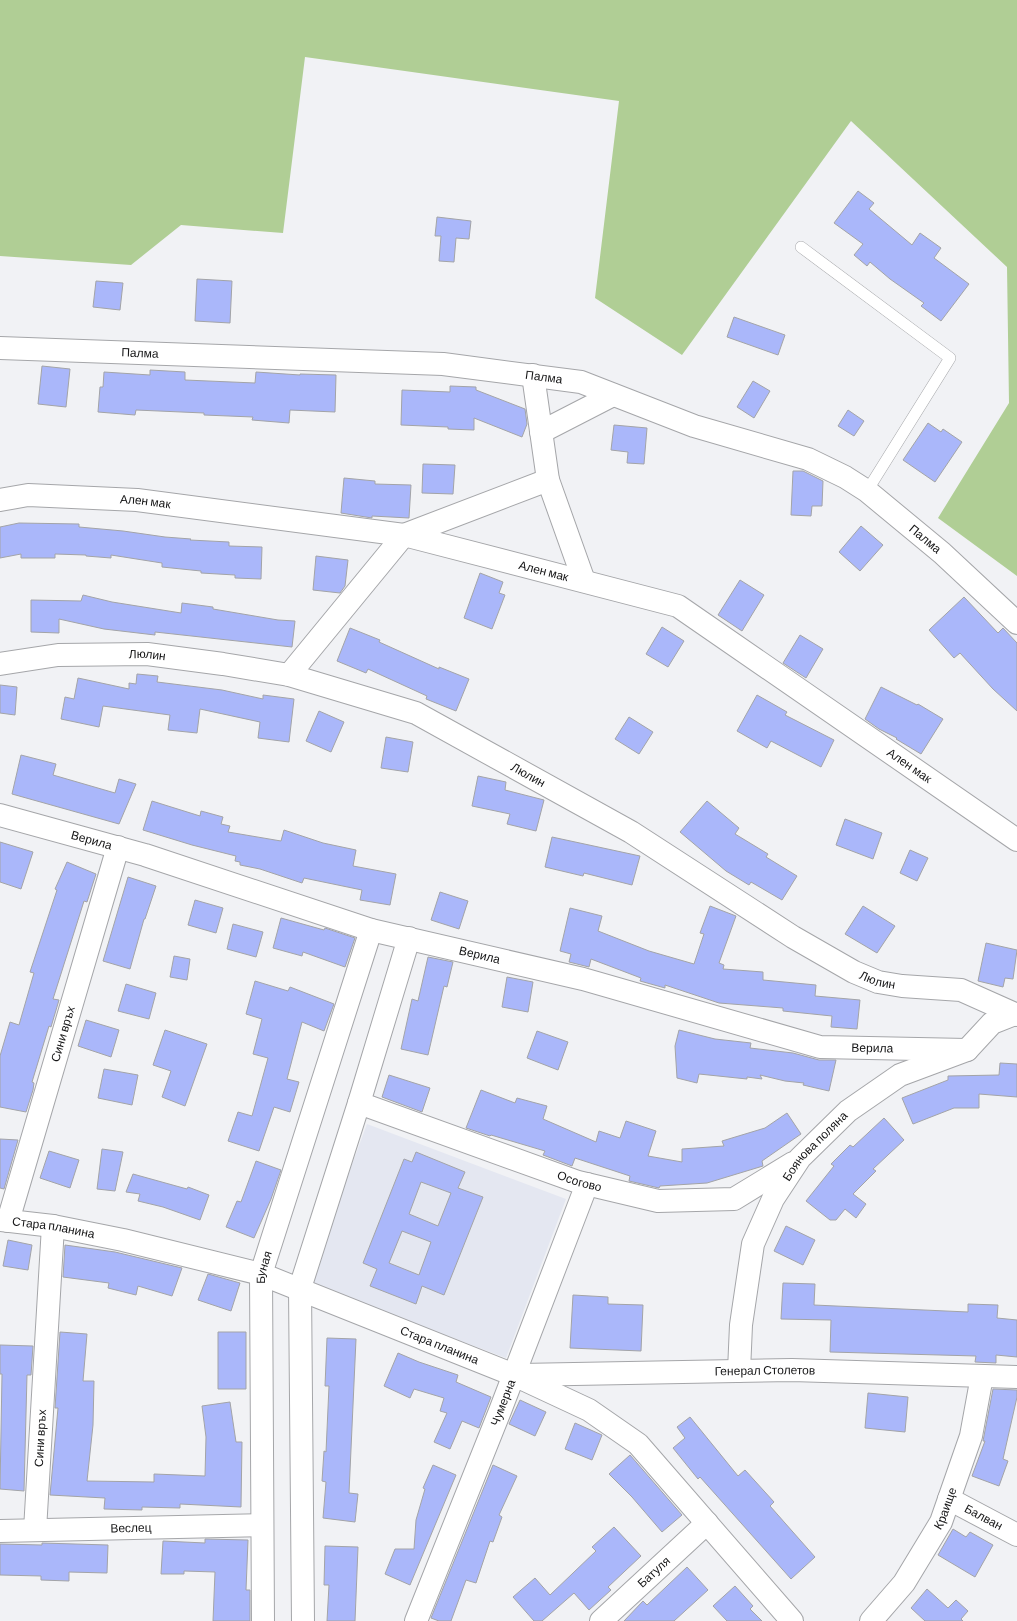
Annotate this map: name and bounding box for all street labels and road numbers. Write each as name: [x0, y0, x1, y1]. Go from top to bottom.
street label: Палма: [121, 344, 159, 360]
street label: Палма: [525, 367, 564, 386]
street label: Ален мак: [120, 491, 172, 510]
street label: Палма: [907, 521, 945, 556]
street label: Ален мак: [517, 557, 571, 584]
street label: Люлин: [129, 646, 167, 662]
street label: Ален мак: [885, 745, 935, 786]
street label: Люлин: [509, 759, 548, 789]
street label: Верила: [70, 827, 114, 852]
street label: Верила: [458, 943, 502, 966]
street label: Люлин: [858, 967, 897, 991]
street label: Сини връх: [47, 1004, 77, 1063]
street label: Верила: [851, 1040, 894, 1055]
street label: Боянова поляна: [779, 1108, 850, 1183]
street label: Осогово: [555, 1167, 604, 1193]
street label: Стара планина: [12, 1213, 96, 1240]
street label: Буная: [253, 1249, 274, 1284]
street label: Стара планина: [399, 1322, 481, 1366]
street label: Генерал Столетов: [714, 1362, 816, 1378]
street label: Чумерна: [487, 1377, 518, 1428]
street label: Сини връх: [31, 1409, 48, 1467]
street label: Краище: [930, 1485, 959, 1531]
street label: Балван: [962, 1501, 1005, 1532]
street label: Веслец: [110, 1520, 152, 1535]
street label: Батуля: [634, 1553, 672, 1590]

